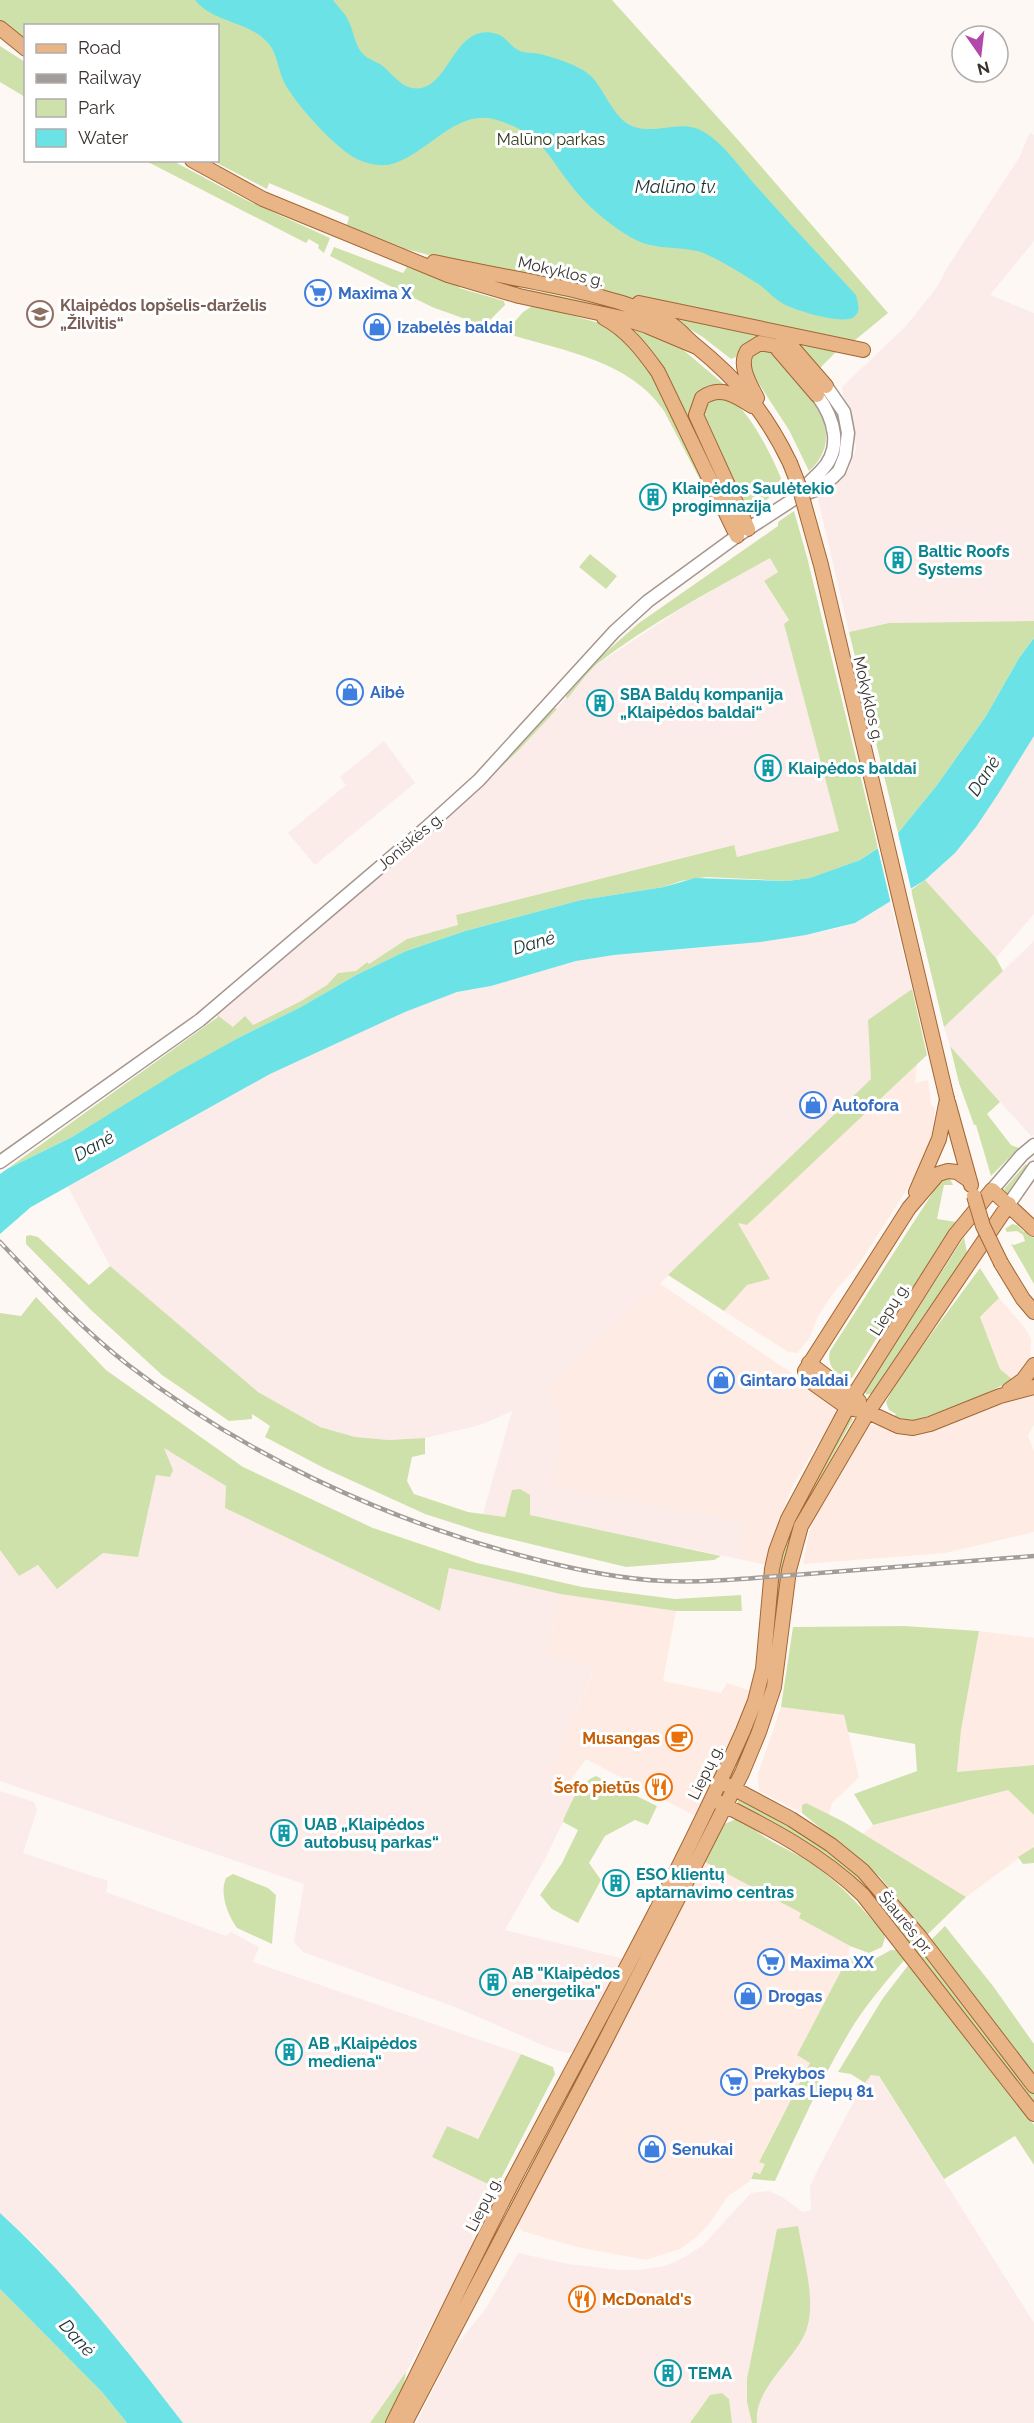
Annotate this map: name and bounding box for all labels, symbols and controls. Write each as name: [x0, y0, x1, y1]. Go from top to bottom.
legend: [24, 24, 219, 162]
north arrow: [950, 24, 1010, 84]
text: Road: [78, 37, 121, 58]
text: N: [975, 57, 992, 79]
text: Railway: [78, 67, 142, 88]
text: Park: [78, 97, 115, 118]
text: Water: [78, 127, 129, 148]
park label: Malūno parkas: [497, 130, 606, 149]
water label: Malūno tv.: [635, 176, 717, 197]
street label: Mokyklos g.: [516, 252, 606, 291]
supermarket icon: Maxima X: [303, 278, 333, 308]
place label: Maxima X: [338, 284, 412, 303]
place label: Klaipėdos lopšelis-darželis „Žilvitis“: [60, 296, 267, 333]
school or university icon: Klaipėdos lopšelis-darželis „Žilvitis“: [25, 299, 55, 329]
shop icon: Izabelės baldai: [362, 312, 392, 342]
place label: Izabelės baldai: [397, 318, 513, 337]
place label: Klaipėdos Saulėtekio progimnazija: [672, 479, 835, 516]
building icon: Klaipėdos Saulėtekio progimnazija: [638, 482, 668, 512]
place label: Baltic Roofs Systems: [918, 542, 1010, 579]
building icon: Baltic Roofs Systems: [883, 545, 913, 575]
street label: Mokyklos g.: [849, 654, 888, 744]
shop icon: Aibė: [335, 677, 365, 707]
place label: Aibė: [370, 683, 405, 702]
place label: SBA Baldų kompanija „Klaipėdos baldai“: [620, 685, 783, 722]
building icon: SBA Baldų kompanija „Klaipėdos baldai“: [585, 688, 615, 718]
water label: Danė: [963, 752, 1004, 799]
building icon: Klaipėdos baldai: [753, 753, 783, 783]
place label: Klaipėdos baldai: [788, 759, 917, 778]
street label: Joniškės g.: [374, 808, 447, 874]
water label: Danė: [510, 926, 558, 959]
shop icon: Autofora: [798, 1090, 828, 1120]
place label: Autofora: [832, 1096, 899, 1115]
water label: Danė: [70, 1126, 118, 1165]
street label: Liepų g.: [866, 1279, 913, 1339]
shop icon: Gintaro baldai: [706, 1365, 736, 1395]
place label: Gintaro baldai: [740, 1371, 848, 1390]
cafe icon: Musangas: [664, 1723, 694, 1753]
place label: Musangas: [582, 1729, 660, 1748]
street label: Liepų g.: [684, 1742, 727, 1803]
restaurant icon: Šefo pietūs: [644, 1772, 674, 1802]
place label: Šefo pietūs: [554, 1777, 640, 1797]
place label: UAB „Klaipėdos autobusų parkas“: [304, 1815, 439, 1852]
building icon: UAB „Klaipėdos autobusų parkas“: [269, 1818, 299, 1848]
place label: ESO klientų aptarnavimo centras: [636, 1865, 794, 1902]
building icon: ESO klientų aptarnavimo centras: [601, 1868, 631, 1898]
street label: Šiaurės pr.: [875, 1887, 937, 1957]
supermarket icon: Maxima XX: [756, 1947, 786, 1977]
place label: Maxima XX: [790, 1953, 875, 1972]
place label: AB "Klaipėdos energetika": [512, 1964, 620, 2001]
building icon: AB "Klaipėdos energetika": [478, 1967, 508, 1997]
shop icon: Drogas: [733, 1981, 763, 2011]
place label: Drogas: [768, 1987, 823, 2006]
place label: AB „Klaipėdos mediena“: [308, 2034, 417, 2071]
building icon: AB „Klaipėdos mediena“: [274, 2037, 304, 2067]
place label: Prekybos parkas Liepų 81: [754, 2064, 874, 2101]
supermarket icon: Prekybos parkas Liepų 81: [719, 2067, 749, 2097]
shop icon: Senukai: [637, 2134, 667, 2164]
place label: Senukai: [672, 2140, 733, 2159]
street label: Liepų g.: [462, 2174, 505, 2235]
restaurant icon: McDonald's: [567, 2284, 597, 2314]
place label: McDonald's: [602, 2290, 692, 2309]
water label: Danė: [55, 2315, 100, 2361]
building icon: TEMA: [653, 2358, 683, 2388]
place label: TEMA: [688, 2364, 732, 2383]

